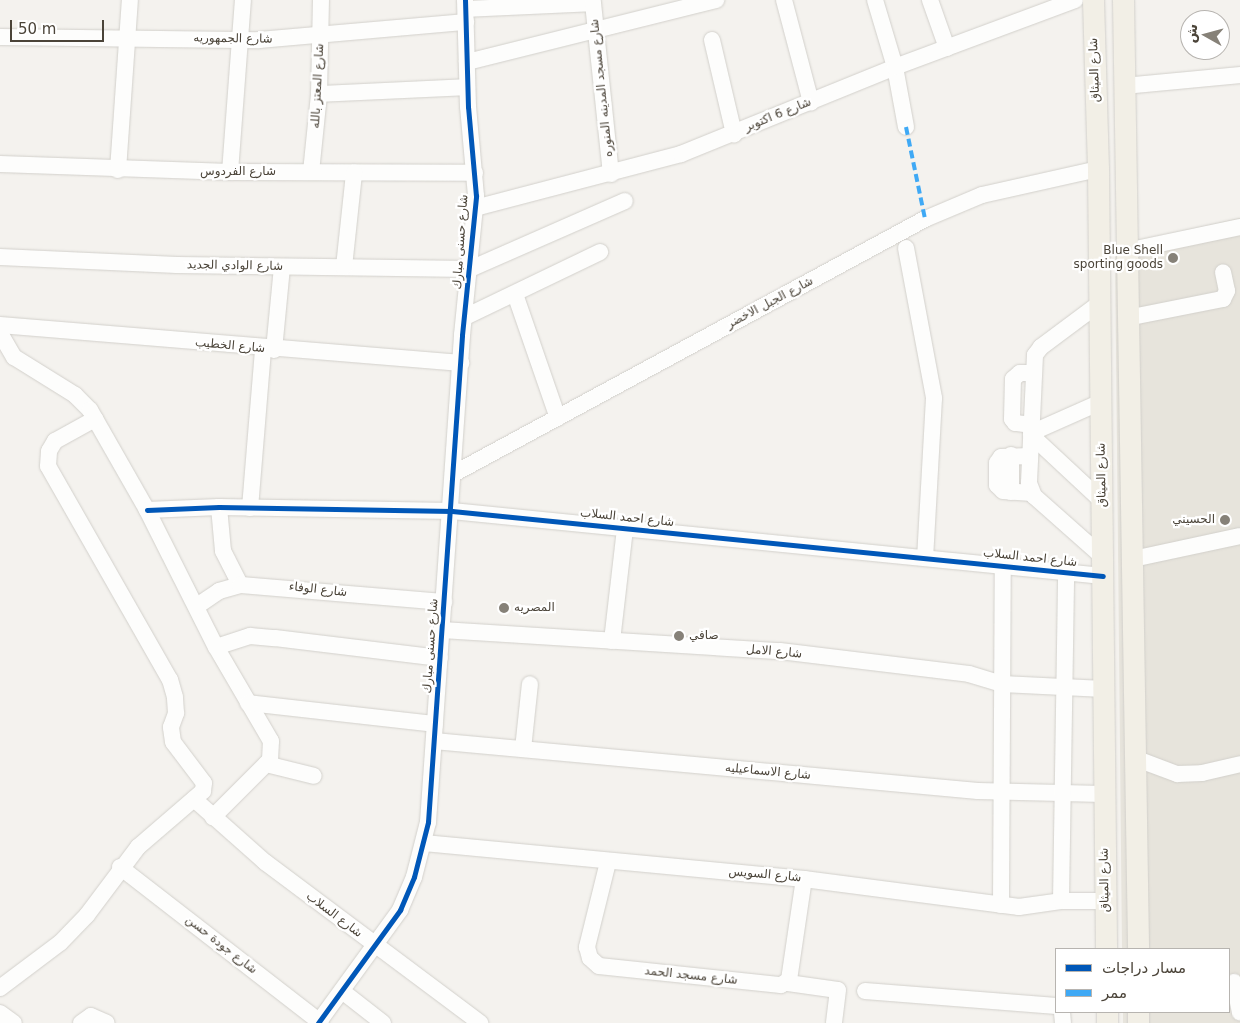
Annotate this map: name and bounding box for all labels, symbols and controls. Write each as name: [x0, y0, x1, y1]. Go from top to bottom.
scale bar: [12, 10, 106, 42]
north arrow: [1180, 10, 1230, 60]
street label: شارع مسجد المدينه المنوره: [588, 18, 616, 158]
text: 50 m: [18, 20, 56, 38]
text: ش: [1182, 23, 1200, 44]
street label: شارع الجمهوريه: [193, 31, 273, 47]
street label: شارع الميثاق: [1087, 37, 1103, 103]
street label: شارع المعتز بالله: [309, 43, 327, 129]
street label: شارع 6 اكتوبر: [743, 95, 813, 135]
street label: شارع الفردوس: [200, 165, 276, 179]
street label: شارع حسنى مبارك: [450, 194, 472, 290]
place label: Blue Shell sporting goods: [1074, 244, 1163, 272]
marker: Blue Shell sporting goods: [1167, 252, 1179, 264]
street label: شارع الوادي الجديد: [187, 258, 283, 274]
street label: شارع الجبل الاخضر: [724, 274, 816, 332]
street label: شارع الخطيب: [194, 336, 266, 356]
street label: شارع الميثاق: [1094, 443, 1110, 507]
street label: شارع احمد السلاب: [579, 506, 675, 530]
place label: الحسيني: [1172, 513, 1215, 527]
marker: الحسيني: [1219, 514, 1231, 526]
street label: شارع احمد السلاب: [982, 546, 1078, 570]
street label: شارع الوفاء: [288, 580, 348, 600]
street label: شارع حسنى مبارك: [420, 598, 442, 694]
place label: المصريه: [514, 601, 555, 615]
marker: المصريه: [498, 602, 510, 614]
place label: صافي: [689, 629, 719, 643]
marker: صافي: [673, 630, 685, 642]
street label: شارع الامل: [745, 642, 803, 662]
street label: شارع الاسماعيليه: [724, 761, 812, 783]
street label: شارع الميثاق: [1097, 848, 1113, 912]
street label: شارع السويس: [728, 865, 802, 885]
street label: شارع السلاب: [303, 889, 365, 941]
street label: شارع جودة حسن: [182, 913, 260, 977]
legend: [1055, 948, 1230, 1013]
text: مسار دراجات: [1102, 959, 1186, 977]
street label: شارع مسجد الحمد: [644, 964, 738, 988]
text: ممر: [1102, 984, 1127, 1002]

